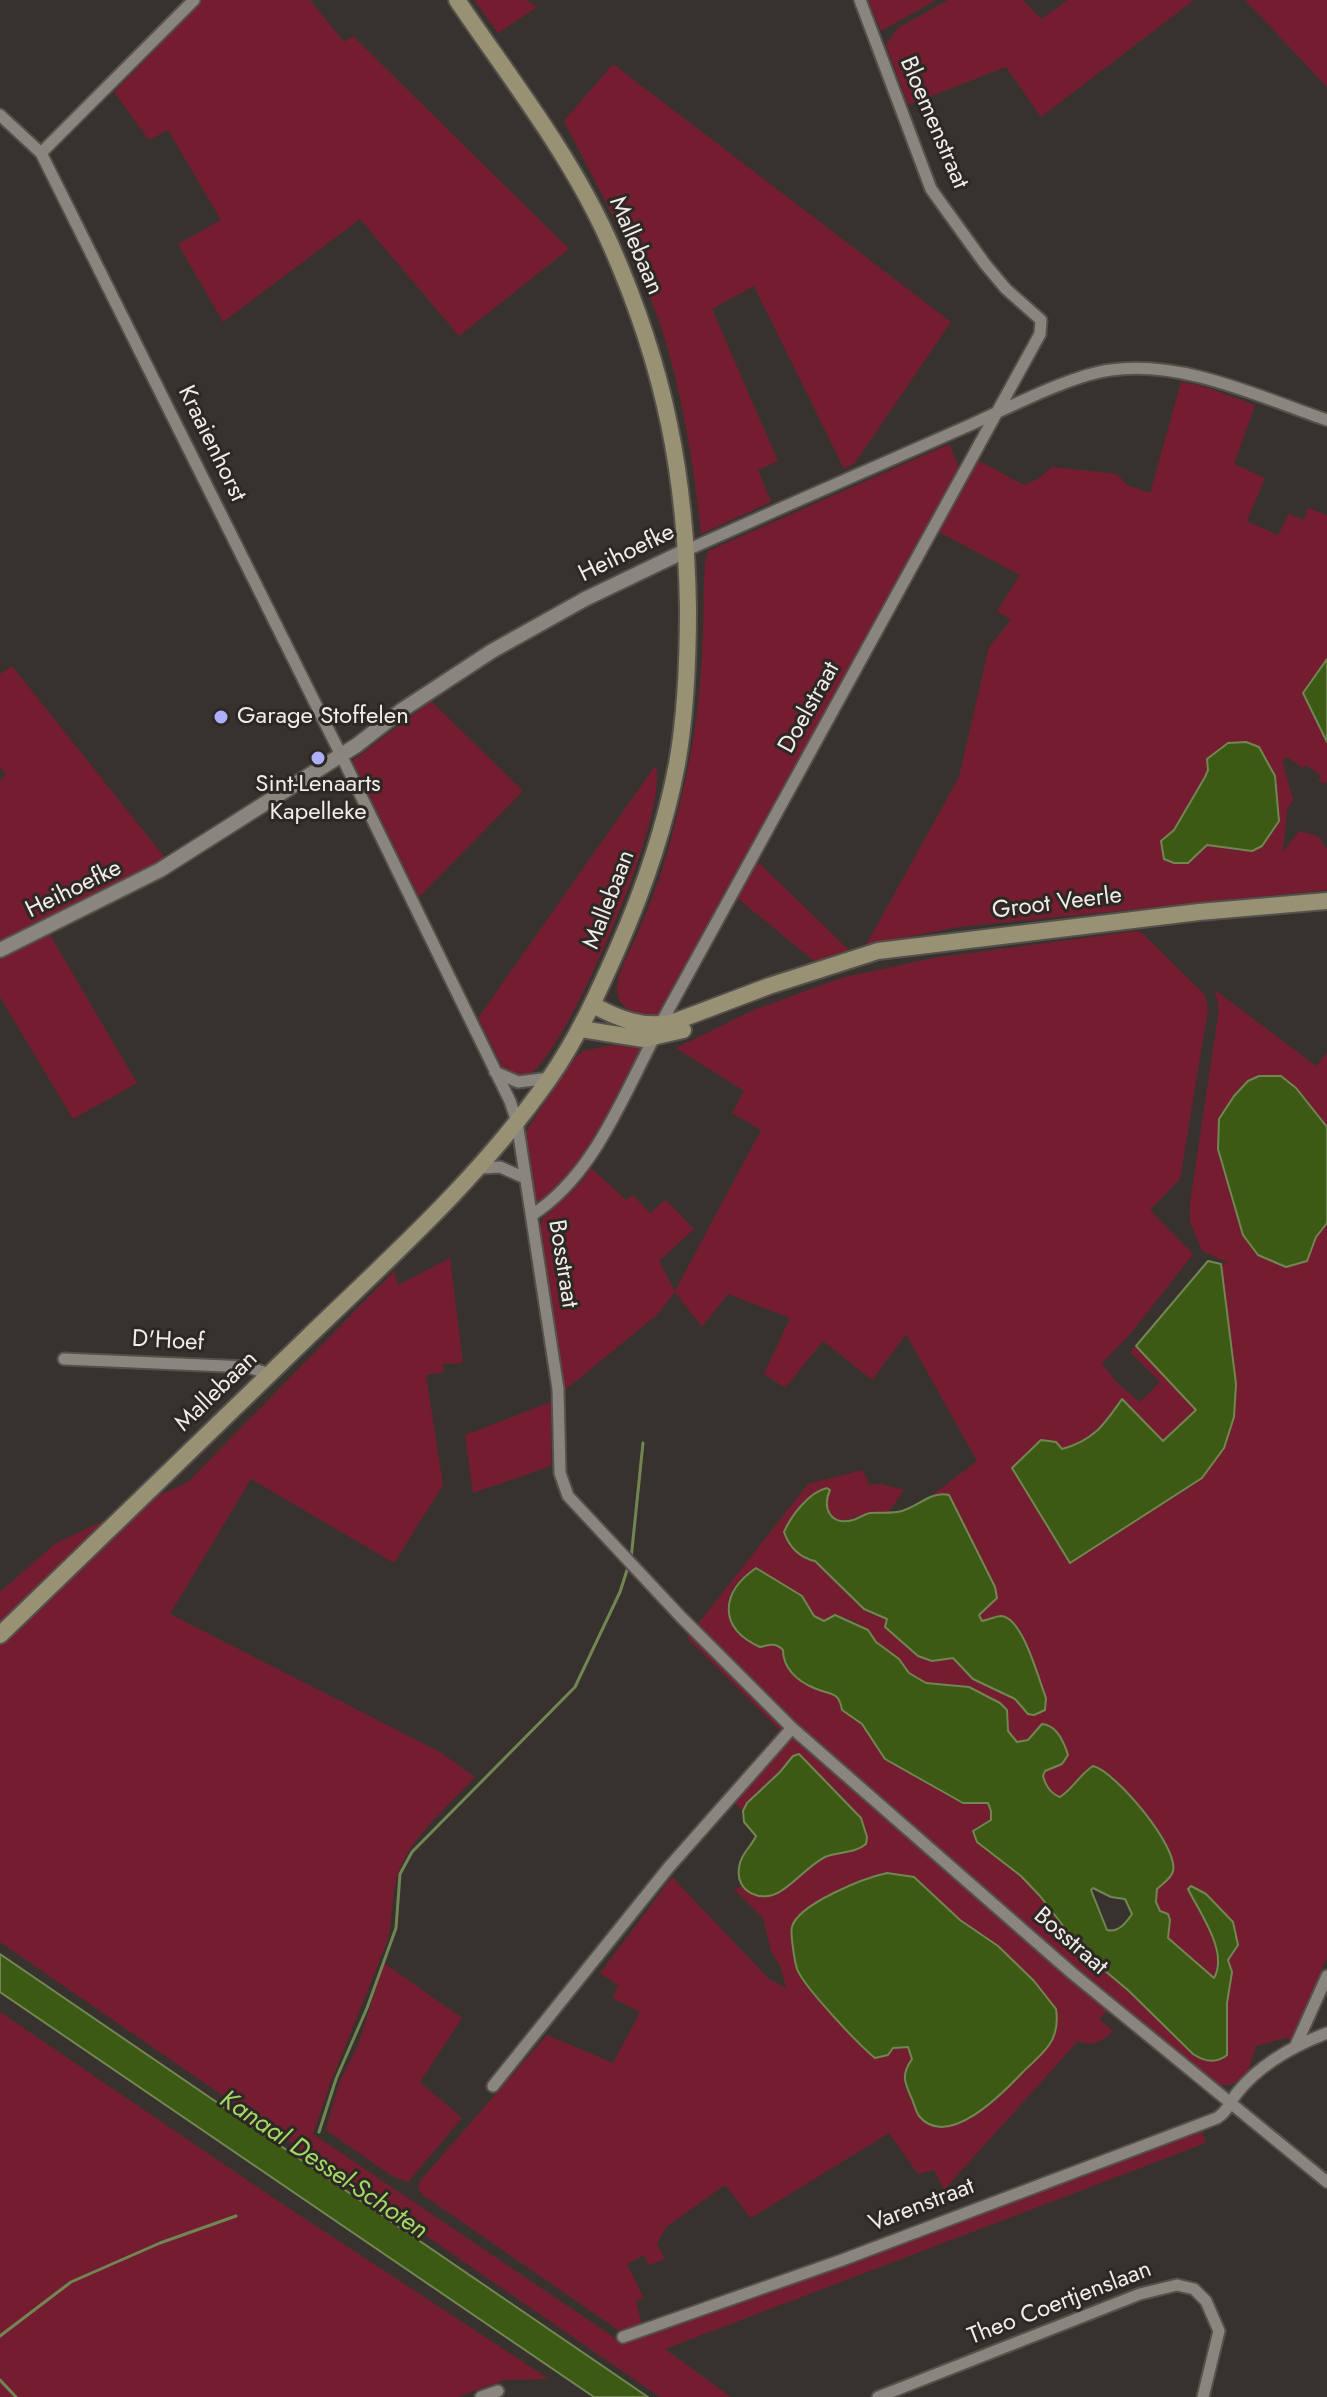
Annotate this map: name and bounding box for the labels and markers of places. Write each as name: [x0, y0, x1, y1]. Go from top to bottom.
place label: Garage Stoffelen: [237, 703, 409, 731]
marker: Garage Stoffelen: [212, 708, 230, 726]
marker: Sint-Lenaarts Kapelleke: [309, 749, 327, 767]
place label: Sint-Lenaarts Kapelleke: [255, 771, 381, 827]

